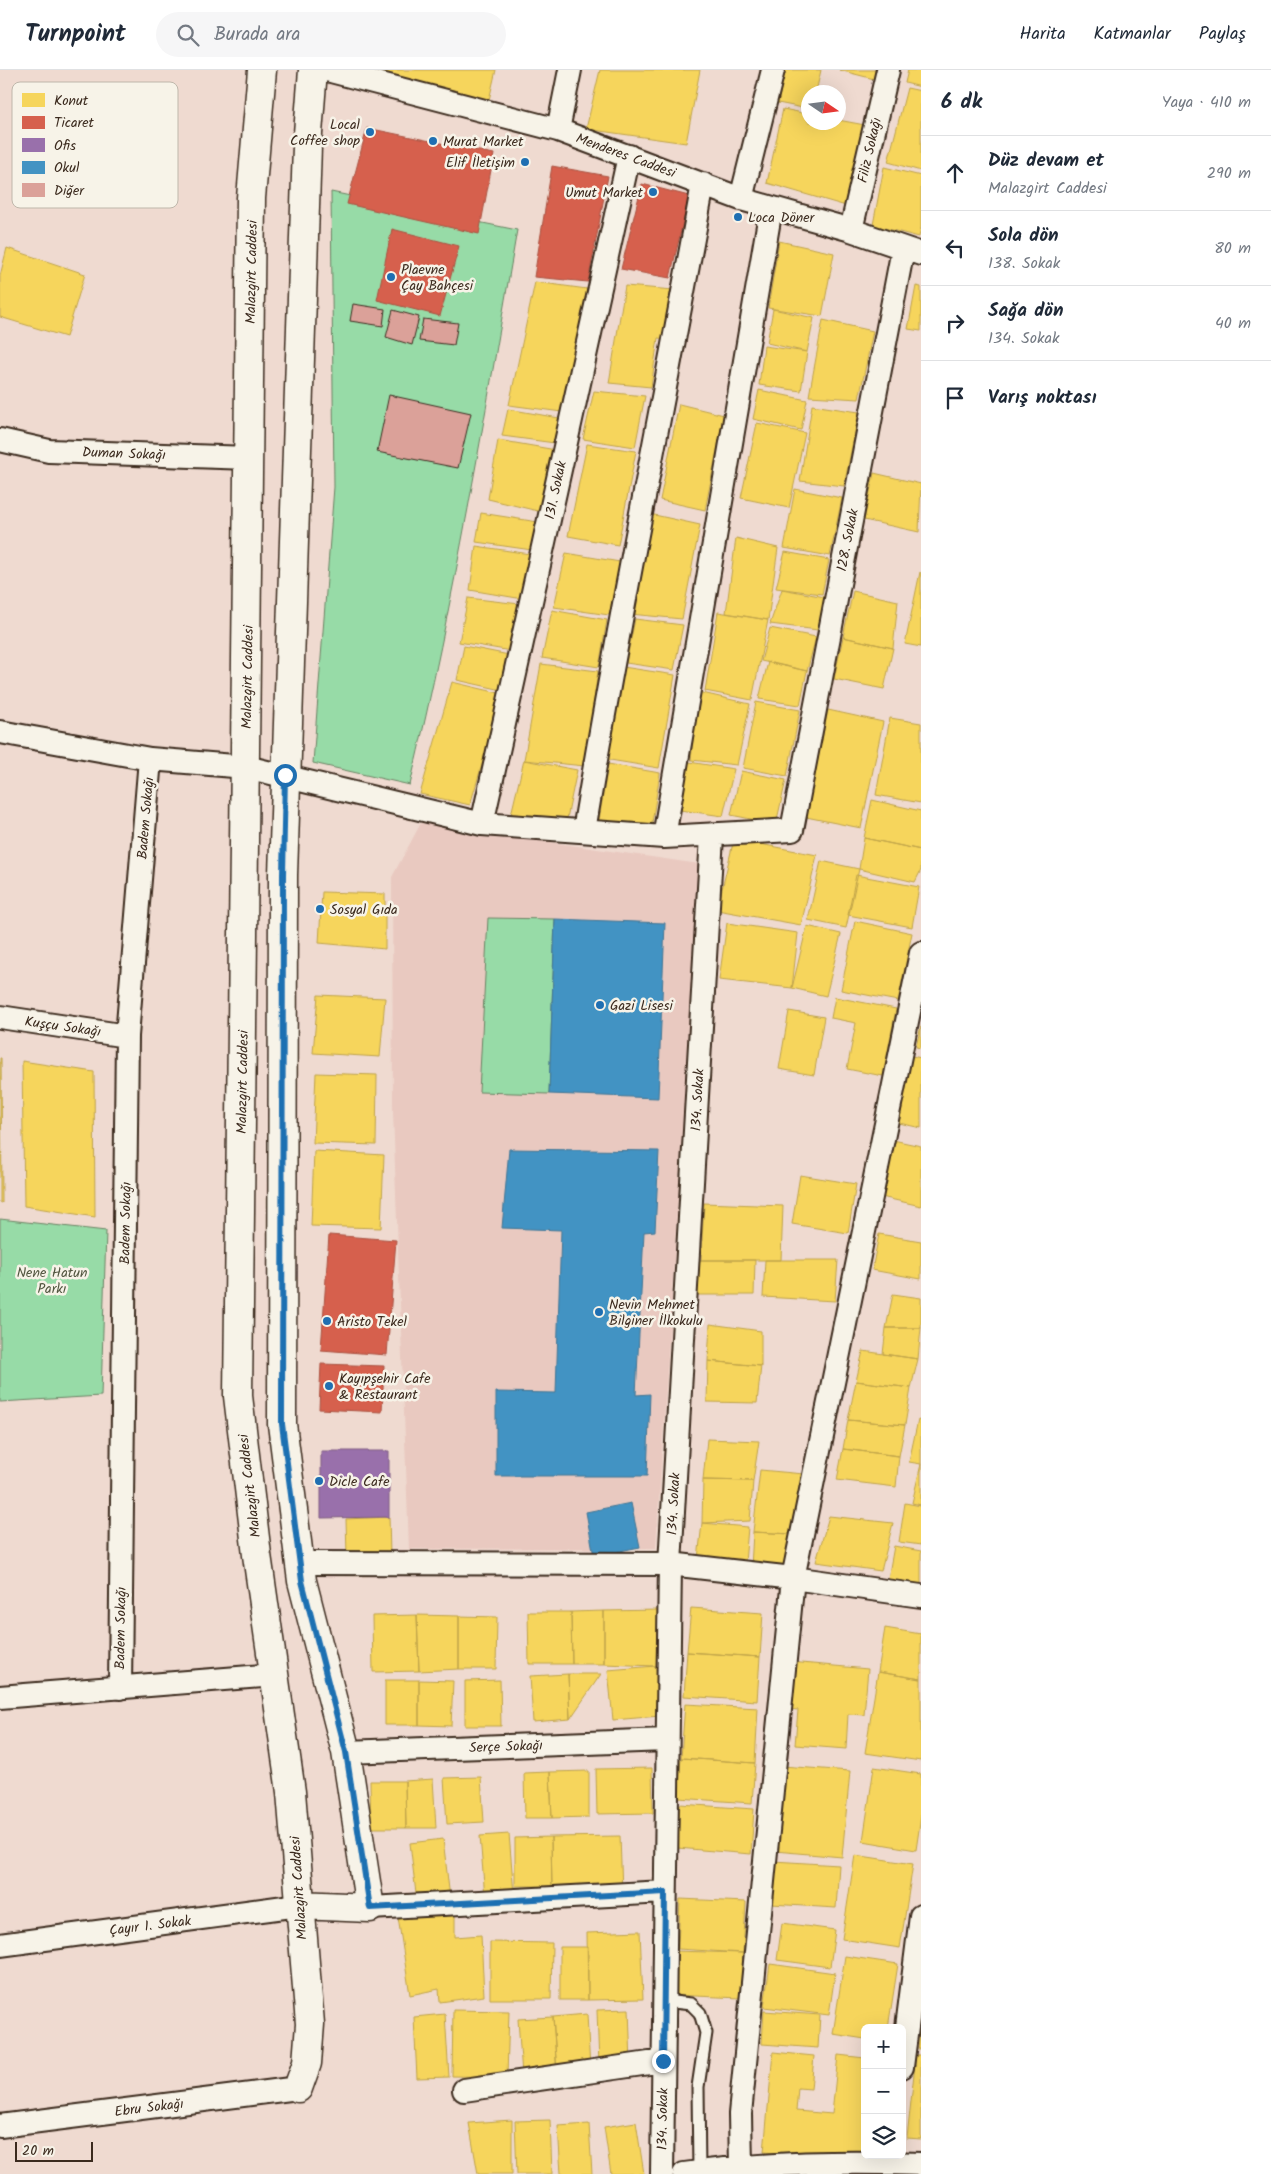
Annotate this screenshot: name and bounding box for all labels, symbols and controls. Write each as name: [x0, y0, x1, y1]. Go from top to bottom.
search box: [156, 12, 506, 57]
text: Turnpoint: [25, 15, 126, 54]
text: Burada ara: [214, 20, 301, 50]
text: Harita: [1019, 20, 1066, 49]
text: Katmanlar: [1094, 20, 1171, 49]
text: Paylaş: [1199, 20, 1246, 49]
icon: search: [174, 21, 202, 49]
legend: [12, 82, 178, 208]
north arrow: [801, 85, 846, 130]
text: 6 dk: [941, 86, 982, 119]
text: Konut: [54, 90, 89, 112]
text: Yaya · 410 m: [1162, 90, 1251, 115]
text: Ticaret: [54, 112, 95, 134]
place label: Local Coffee shop: [290, 114, 361, 152]
street label: Filiz Sokağı: [852, 115, 888, 185]
marker: Local Coffee shop: [364, 126, 376, 138]
street label: Menderes Caddesi: [572, 128, 679, 184]
place label: Murat Market: [443, 131, 524, 153]
text: Ofis: [54, 135, 76, 157]
marker: Murat Market: [427, 135, 439, 147]
text: Düz devam et: [988, 146, 1104, 176]
place label: Elif İletişim: [446, 152, 515, 174]
marker: Elif İletişim: [519, 156, 531, 168]
text: Okul: [54, 157, 80, 179]
icon: ahead: [941, 159, 969, 187]
text: 290 m: [1207, 161, 1251, 186]
text: Malazgirt Caddesi: [988, 176, 1107, 201]
text: Diğer: [54, 180, 85, 202]
place label: Umut Market: [565, 182, 644, 204]
marker: Umut Market: [647, 186, 659, 198]
place label: Loca Döner: [748, 207, 816, 229]
marker: Loca Döner: [732, 211, 744, 223]
street label: Malazgirt Caddesi: [240, 219, 264, 324]
text: Sola dön: [988, 221, 1059, 251]
icon: left: [941, 234, 969, 262]
text: 80 m: [1214, 236, 1251, 261]
text: 138. Sokak: [988, 251, 1060, 276]
place label: Plaevne Çay Bahçesi: [401, 259, 474, 297]
marker: Plaevne Çay Bahçesi: [385, 271, 397, 283]
text: Sağa dön: [988, 296, 1064, 326]
icon: right: [941, 309, 969, 337]
text: 40 m: [1215, 311, 1251, 336]
text: 134. Sokak: [988, 326, 1059, 351]
text: Varış noktası: [988, 383, 1096, 413]
icon: arrive: [941, 384, 969, 412]
street label: Duman Sokağı: [82, 442, 167, 466]
street label: 131. Sokak: [539, 459, 573, 521]
street label: 128. Sokak: [831, 507, 865, 573]
street label: Malazgirt Caddesi: [236, 624, 260, 729]
route start: [274, 764, 297, 787]
street label: Badem Sokağı: [131, 776, 161, 860]
place label: Sosyal Gıda: [330, 899, 398, 921]
marker: Sosyal Gıda: [314, 903, 326, 915]
place label: Gazi Lisesi: [610, 995, 673, 1017]
marker: Gazi Lisesi: [594, 999, 606, 1011]
street label: Kuşçu Sokağı: [23, 1011, 103, 1043]
street label: Malazgirt Caddesi: [231, 1029, 255, 1134]
street label: 134. Sokak: [685, 1068, 711, 1132]
street label: Badem Sokağı: [114, 1181, 138, 1265]
park label: Nene Hatun Parkı: [17, 1262, 87, 1300]
place label: Nevin Mehmet Bilginer İlkokulu: [609, 1294, 703, 1332]
marker: Nevin Mehmet Bilginer İlkokulu: [593, 1306, 605, 1318]
place label: Aristo Tekel: [337, 1311, 407, 1333]
marker: Aristo Tekel: [321, 1315, 333, 1327]
place label: Kayıpşehir Cafe & Restaurant: [339, 1368, 431, 1406]
marker: Kayıpşehir Cafe & Restaurant: [323, 1380, 335, 1392]
street label: Malazgirt Caddesi: [233, 1432, 267, 1539]
place label: Dicle Cafe: [329, 1471, 390, 1493]
street label: 134. Sokak: [661, 1472, 687, 1536]
marker: Dicle Cafe: [313, 1475, 325, 1487]
street label: Badem Sokağı: [109, 1586, 133, 1670]
street label: Serçe Sokağı: [469, 1735, 544, 1759]
street label: Malazgirt Caddesi: [284, 1835, 314, 1941]
street label: Çayır 1. Sokak: [108, 1910, 193, 1942]
map controls: [861, 2024, 906, 2159]
button: +: [861, 2024, 906, 2069]
route end: [652, 2050, 675, 2073]
button: −: [861, 2069, 906, 2114]
street label: 134. Sokak: [651, 2087, 675, 2150]
street label: Ebru Sokağı: [113, 2093, 185, 2123]
button: layers: [861, 2114, 906, 2159]
scale bar: [15, 2139, 92, 2162]
text: 20 m: [22, 2140, 54, 2162]

